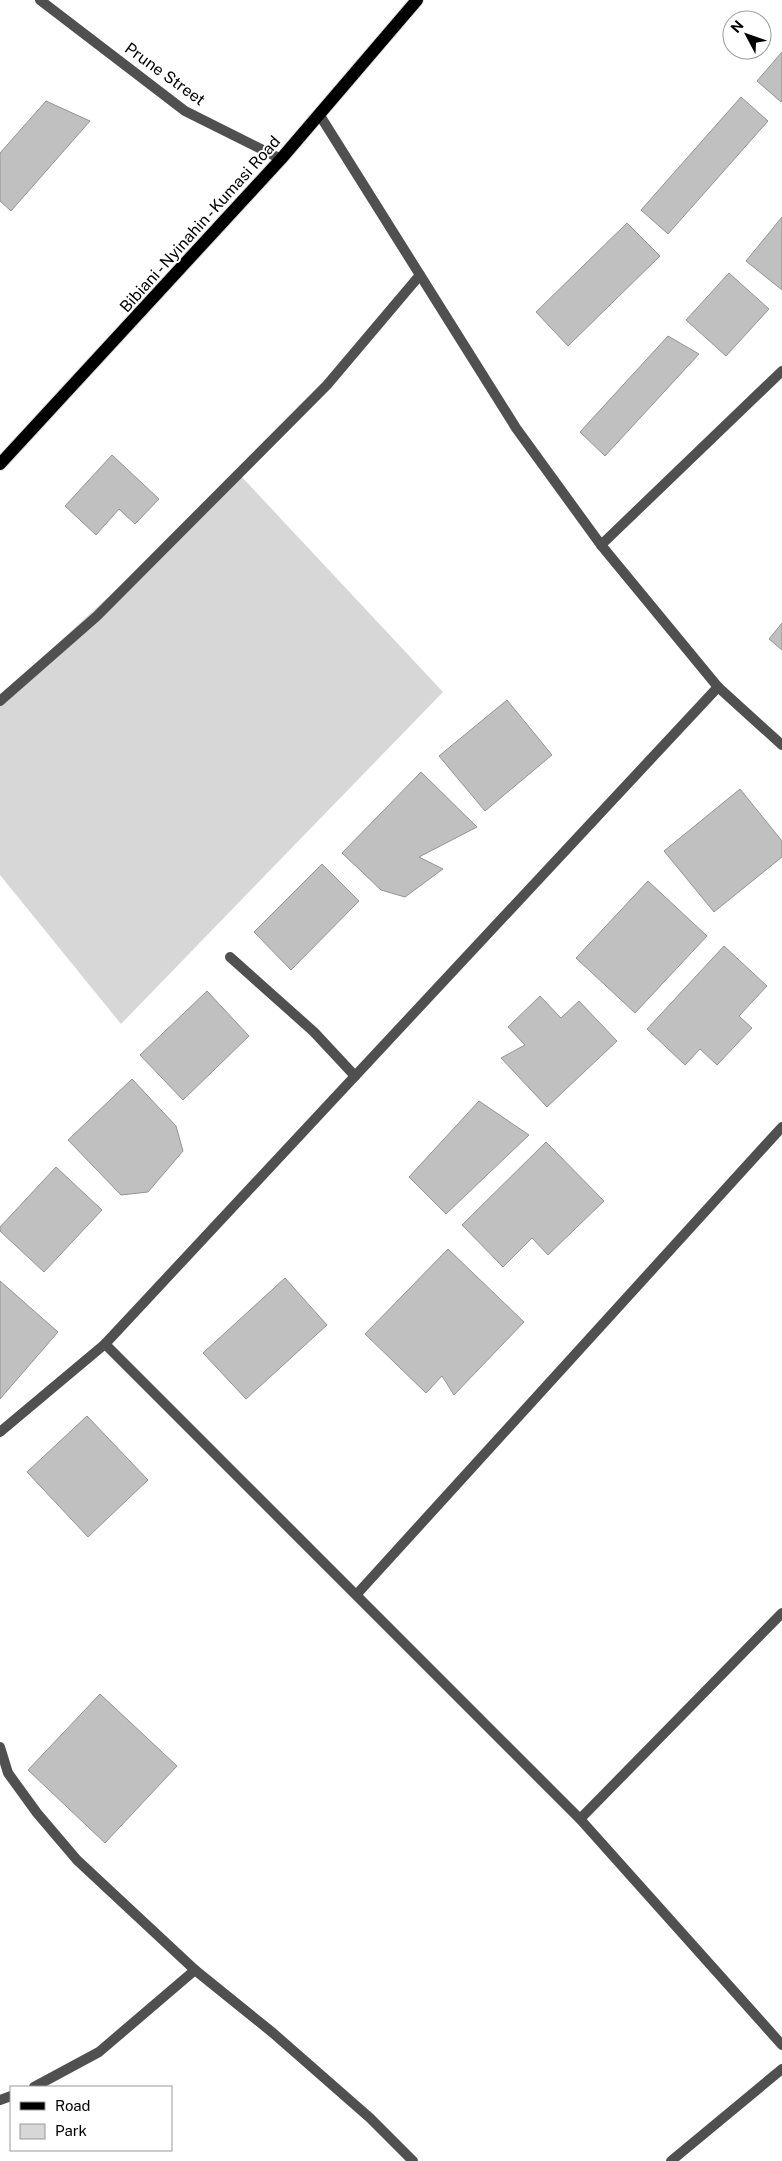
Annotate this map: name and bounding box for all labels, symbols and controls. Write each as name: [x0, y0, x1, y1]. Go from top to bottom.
north arrow: [722, 10, 772, 60]
text: N: [728, 17, 747, 36]
street label: Prune Street: [121, 38, 209, 110]
street label: Bibiani - Nyinahin - Kumasi Road: [116, 132, 284, 316]
legend: [10, 2086, 172, 2151]
text: Road: [55, 2097, 91, 2114]
text: Park: [55, 2122, 87, 2139]

